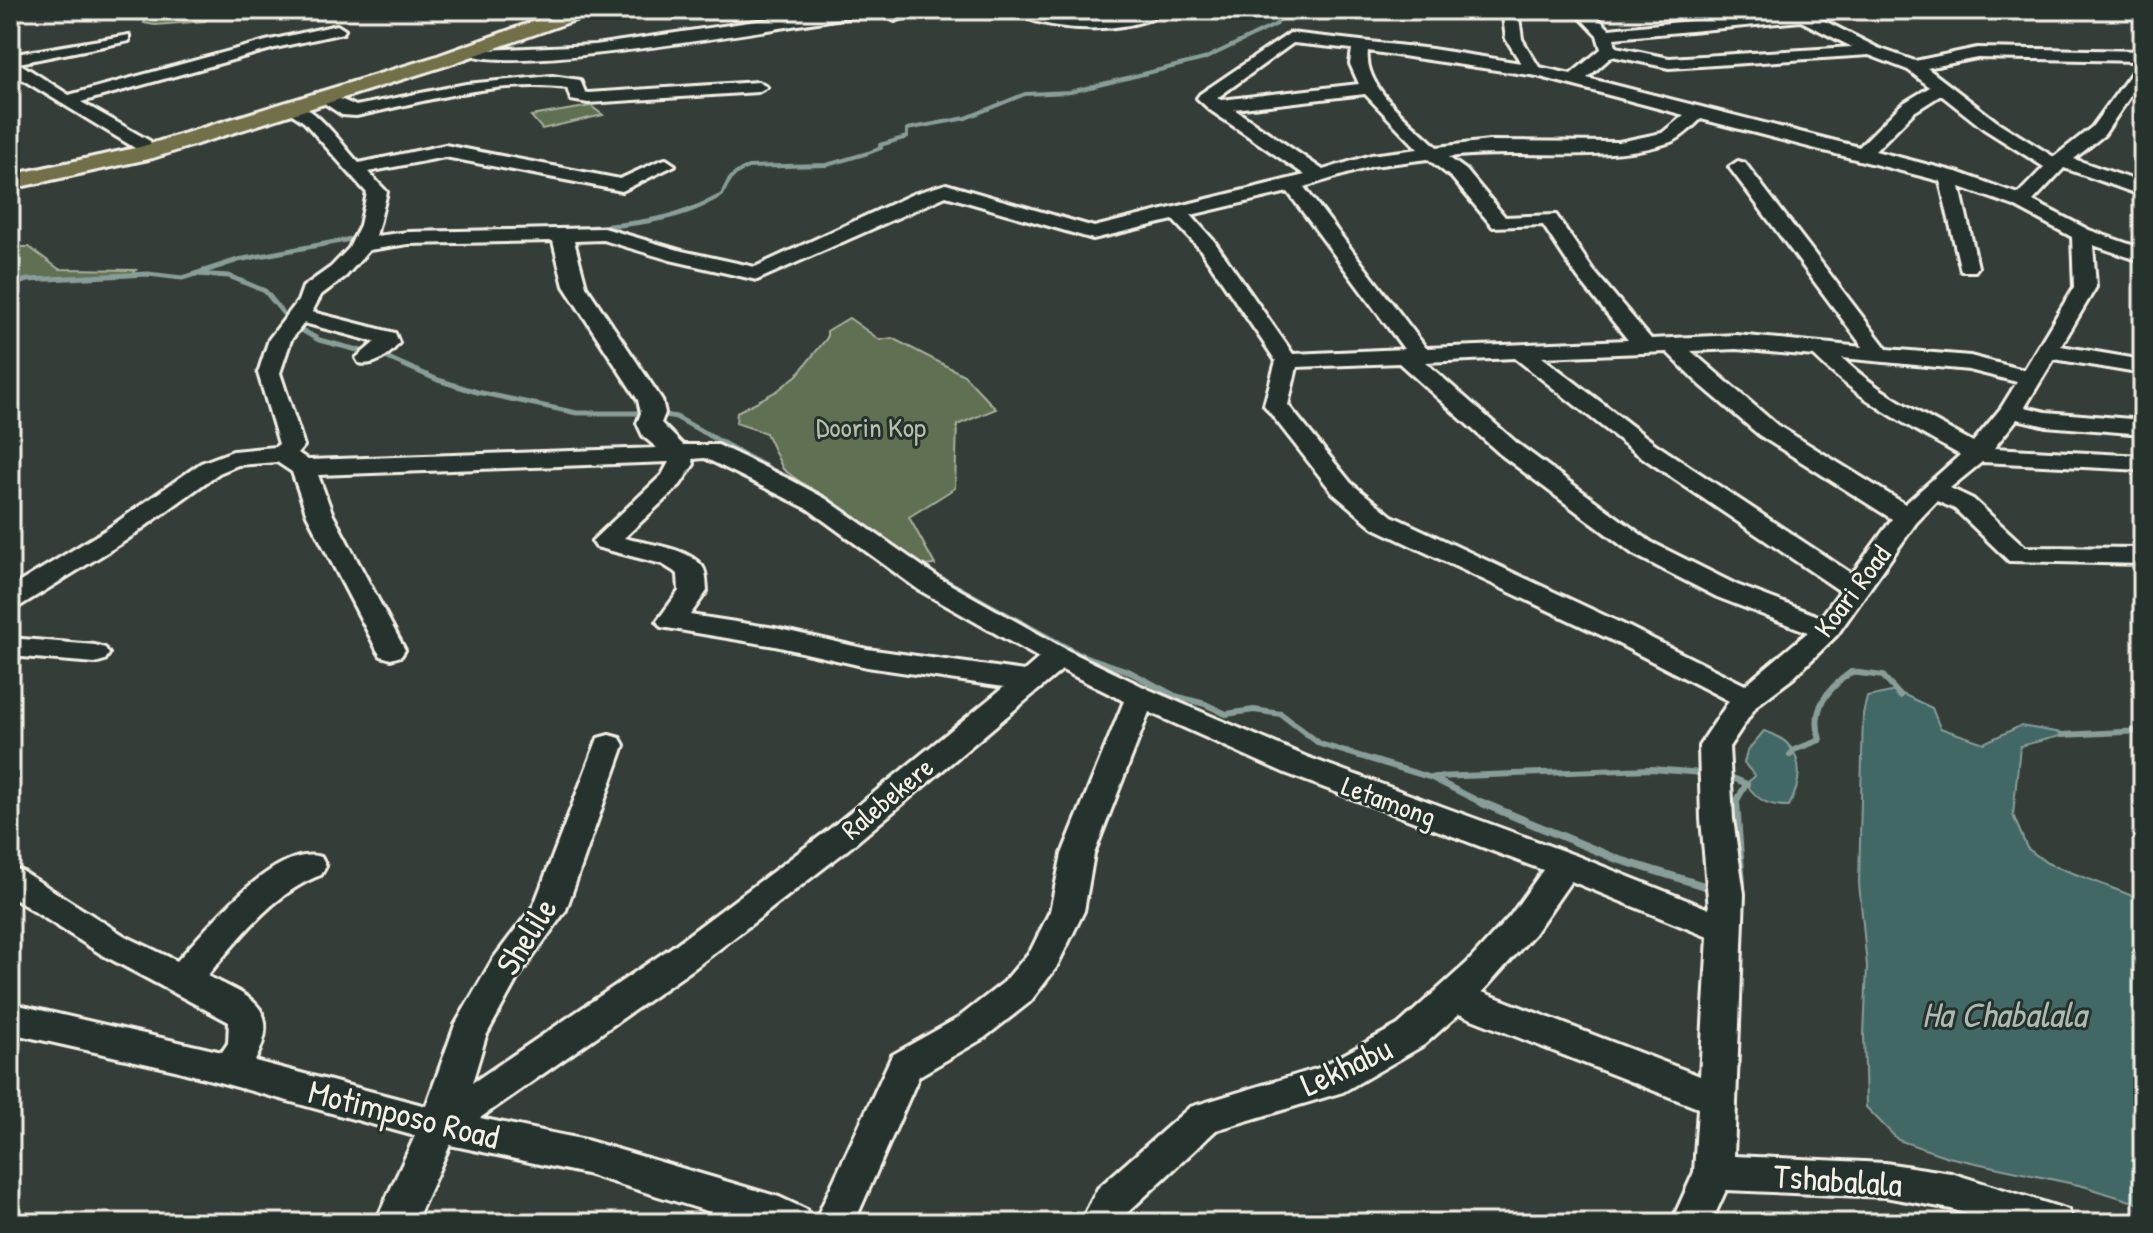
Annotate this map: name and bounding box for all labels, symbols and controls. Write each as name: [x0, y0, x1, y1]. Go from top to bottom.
park label: Doorin Kop: [816, 408, 926, 446]
street label: Koari Road: [1805, 537, 1899, 645]
street label: Ralebekere: [833, 748, 941, 848]
street label: Letamong: [1337, 766, 1441, 836]
street label: Shelile: [485, 889, 567, 983]
water label: Ha Chabalala: [1922, 989, 2090, 1038]
street label: Lekhabu: [1293, 1025, 1399, 1107]
street label: Motimposo Road: [304, 1068, 504, 1160]
street label: Tshabalala: [1772, 1153, 1904, 1207]

